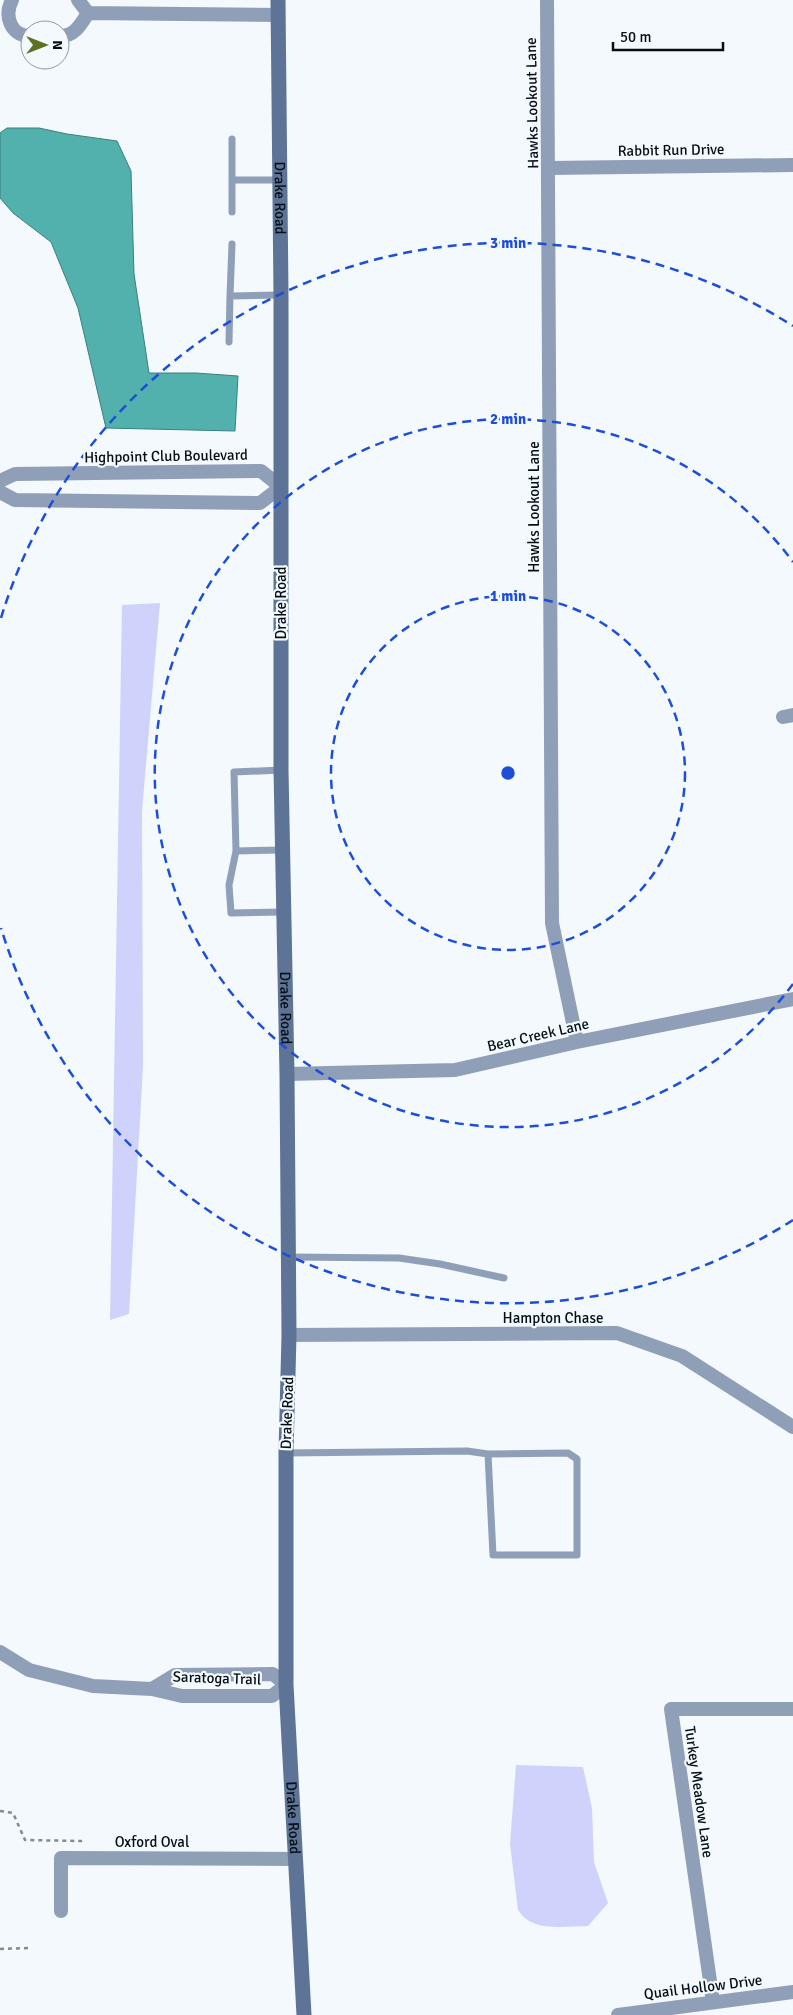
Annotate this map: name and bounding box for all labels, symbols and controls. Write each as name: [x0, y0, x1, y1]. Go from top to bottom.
north arrow: [20, 20, 70, 70]
scale bar: [613, 20, 723, 52]
text: 50 m: [620, 28, 651, 46]
street label: Hawks Lookout Lane: [522, 37, 542, 169]
text: N: [49, 40, 66, 50]
street label: Rabbit Run Drive: [617, 140, 725, 160]
street label: Drake Road: [271, 161, 289, 235]
text: 3 min: [490, 234, 526, 252]
text: 2 min: [490, 410, 526, 428]
street label: Hawks Lookout Lane: [525, 441, 543, 573]
street label: Highpoint Club Boulevard: [84, 446, 248, 466]
street label: Drake Road: [272, 567, 290, 639]
text: 1 min: [490, 587, 526, 605]
centre of rings: [499, 764, 517, 782]
street label: Drake Road: [276, 971, 295, 1045]
street label: Bear Creek Lane: [485, 1015, 591, 1055]
street label: Hampton Chase: [503, 1309, 603, 1327]
street label: Drake Road: [277, 1376, 297, 1450]
street label: Saratoga Trail: [172, 1667, 262, 1689]
street label: Turkey Meadow Lane: [681, 1725, 717, 1859]
street label: Drake Road: [282, 1781, 304, 1855]
street label: Oxford Oval: [115, 1833, 189, 1851]
street label: Quail Hollow Drive: [643, 1971, 763, 2003]

